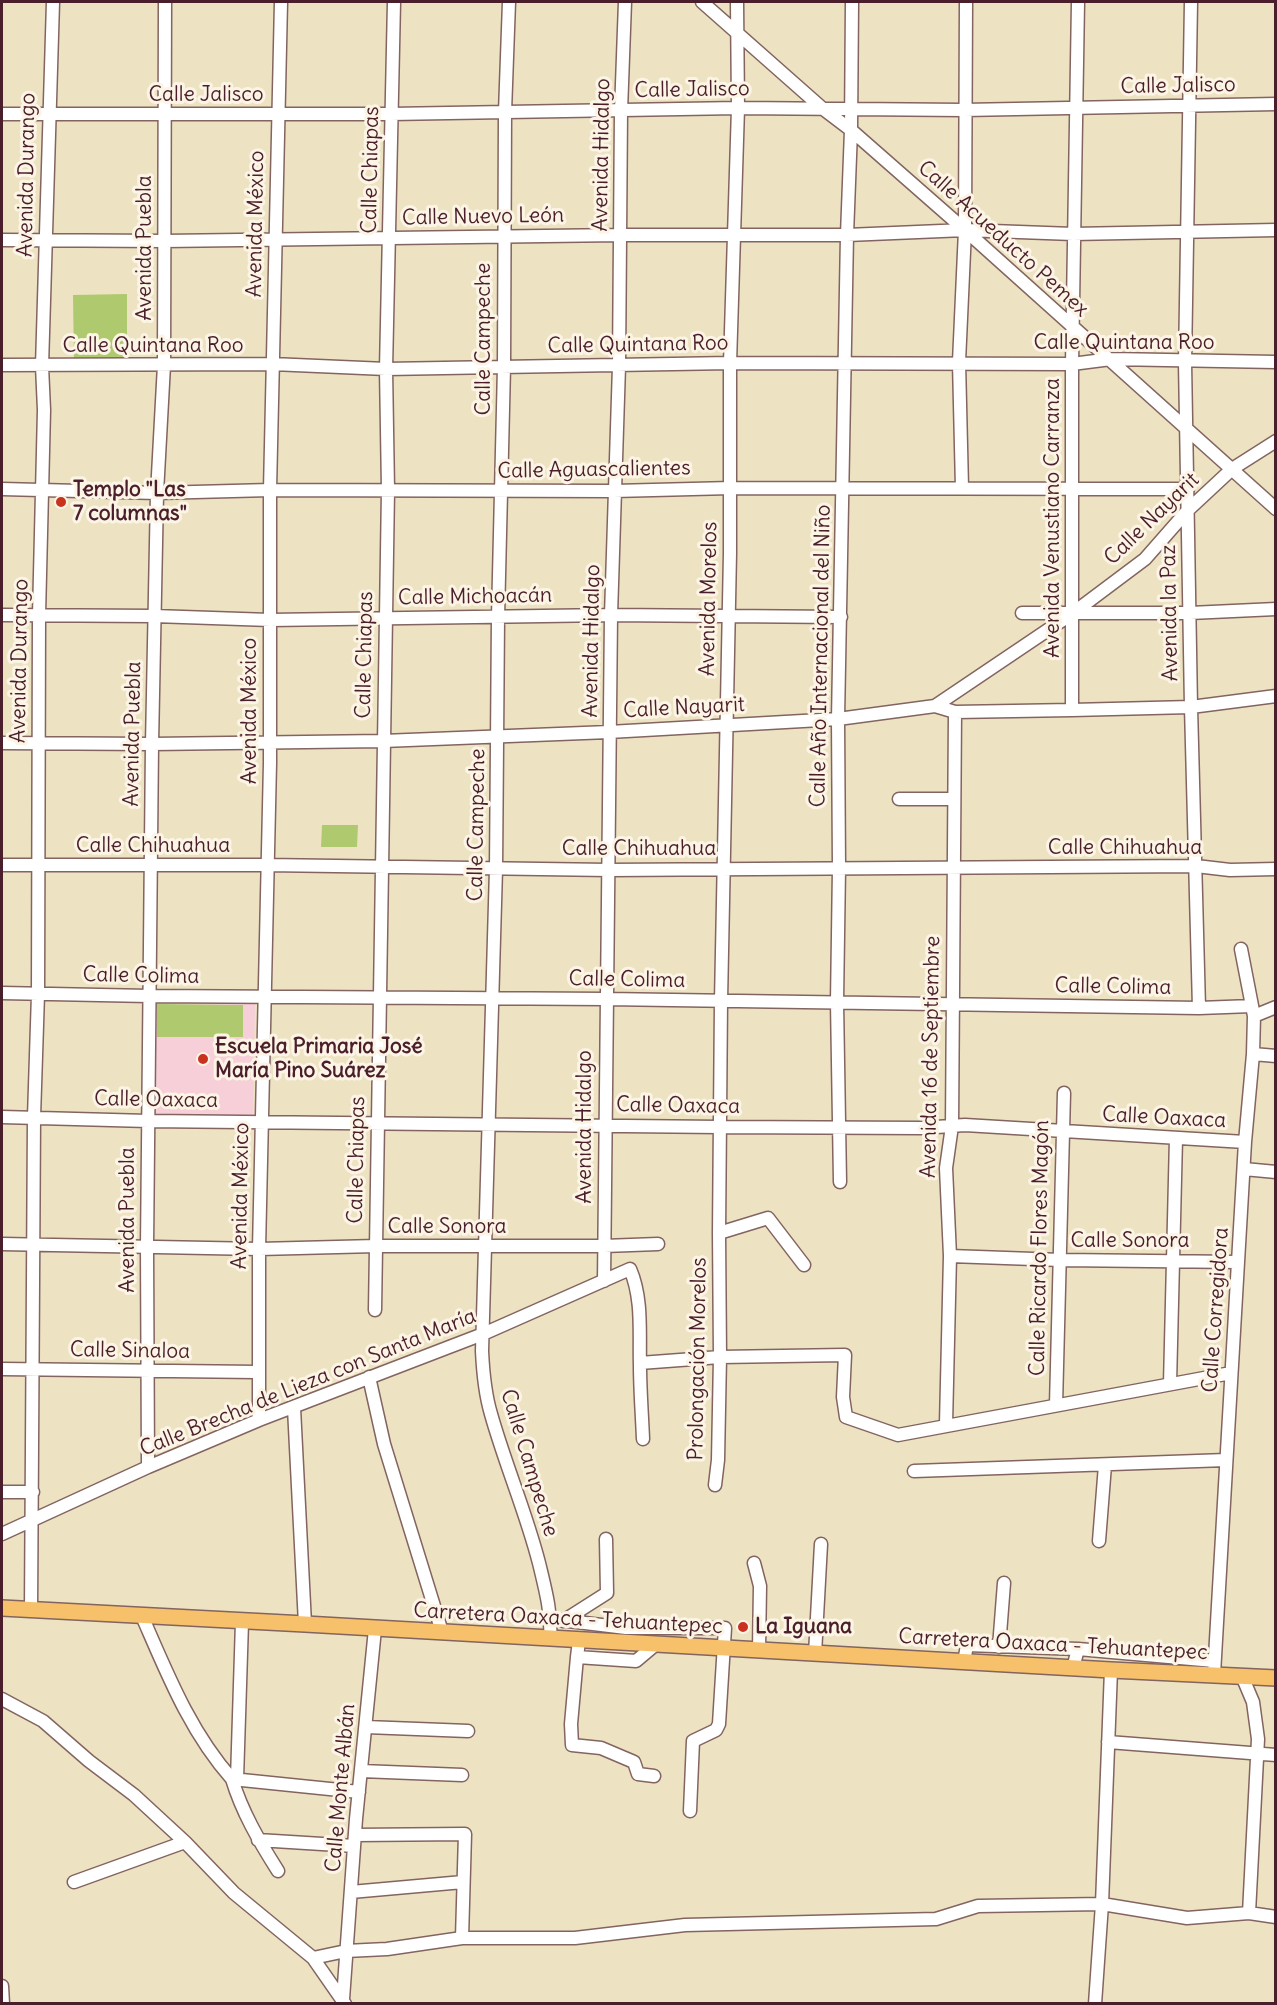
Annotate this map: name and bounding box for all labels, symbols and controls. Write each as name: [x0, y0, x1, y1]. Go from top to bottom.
street label: Calle Jalisco: [1120, 72, 1236, 100]
street label: Calle Jalisco: [634, 76, 750, 104]
street label: Avenida Hidalgo: [588, 78, 616, 232]
street label: Calle Jalisco: [148, 82, 264, 108]
street label: Avenida Durango: [13, 93, 41, 257]
street label: Calle Chiapas: [357, 106, 385, 234]
street label: Avenida México: [242, 150, 270, 298]
street label: Calle Acueducto Pemex: [912, 156, 1094, 322]
street label: Avenida Puebla: [132, 175, 158, 321]
street label: Calle Nuevo León: [402, 203, 564, 231]
street label: Calle Campeche: [471, 263, 497, 415]
street label: Calle Quintana Roo: [1033, 330, 1215, 356]
street label: Calle Quintana Roo: [547, 331, 729, 359]
street label: Calle Quintana Roo: [62, 333, 244, 359]
street label: Avenida Venustiano Carranza: [1040, 378, 1066, 658]
street label: Calle Aguascalientes: [497, 456, 691, 484]
street label: Calle Nayarit: [1099, 468, 1205, 570]
place label: Templo "Las 7 columnas": [73, 477, 187, 527]
marker: Templo "Las 7 columnas": [54, 495, 68, 509]
street label: Calle Año Internacional del Niño: [806, 504, 836, 808]
street label: Avenida Morelos: [695, 521, 723, 677]
street label: Avenida la Paz: [1156, 544, 1184, 682]
street label: Avenida Hidalgo: [578, 564, 606, 718]
street label: Avenida Durango: [6, 579, 34, 743]
street label: Calle Michoacán: [398, 583, 552, 611]
street label: Calle Chiapas: [351, 591, 379, 719]
street label: Avenida México: [237, 638, 263, 784]
street label: Avenida Puebla: [119, 661, 147, 807]
street label: Calle Nayarit: [622, 692, 746, 724]
street label: Calle Campeche: [463, 748, 491, 902]
street label: Calle Chihuahua: [76, 833, 230, 859]
street label: Calle Chihuahua: [1048, 835, 1202, 861]
street label: Calle Chihuahua: [562, 836, 716, 862]
street label: Avenida 16 de Septiembre: [916, 936, 946, 1178]
street label: Calle Colima: [82, 962, 200, 990]
street label: Calle Colima: [568, 966, 686, 994]
street label: Calle Colima: [1054, 973, 1172, 1001]
place label: Escuela Primaria José María Pino Suárez: [215, 1034, 423, 1084]
street label: Avenida Hidalgo: [572, 1050, 598, 1204]
marker: Escuela Primaria José María Pino Suárez: [196, 1052, 210, 1066]
street label: Calle Oaxaca: [94, 1086, 218, 1114]
street label: Calle Oaxaca: [616, 1092, 740, 1120]
street label: Calle Chiapas: [343, 1096, 371, 1224]
street label: Calle Oaxaca: [1101, 1102, 1227, 1134]
street label: Calle Ricardo Flores Magón: [1025, 1120, 1055, 1376]
street label: Avenida México: [227, 1122, 255, 1270]
street label: Avenida Puebla: [115, 1147, 141, 1293]
street label: Calle Sonora: [387, 1214, 507, 1240]
street label: Calle Corregidora: [1198, 1227, 1234, 1393]
street label: Calle Sonora: [1070, 1228, 1190, 1254]
street label: Prolongación Morelos: [684, 1257, 712, 1461]
street label: Calle Brecha de Lieza con Santa María: [136, 1304, 480, 1462]
street label: Calle Sinaloa: [70, 1337, 190, 1365]
street label: Calle Campeche: [495, 1386, 563, 1540]
street label: Carretera Oaxaca - Tehuantepec: [413, 1598, 723, 1640]
place label: La Iguana: [755, 1614, 852, 1640]
marker: La Iguana: [736, 1620, 750, 1634]
street label: Carretera Oaxaca - Tehuantepec: [898, 1624, 1208, 1666]
street label: Calle Monte Albán: [321, 1703, 361, 1873]

